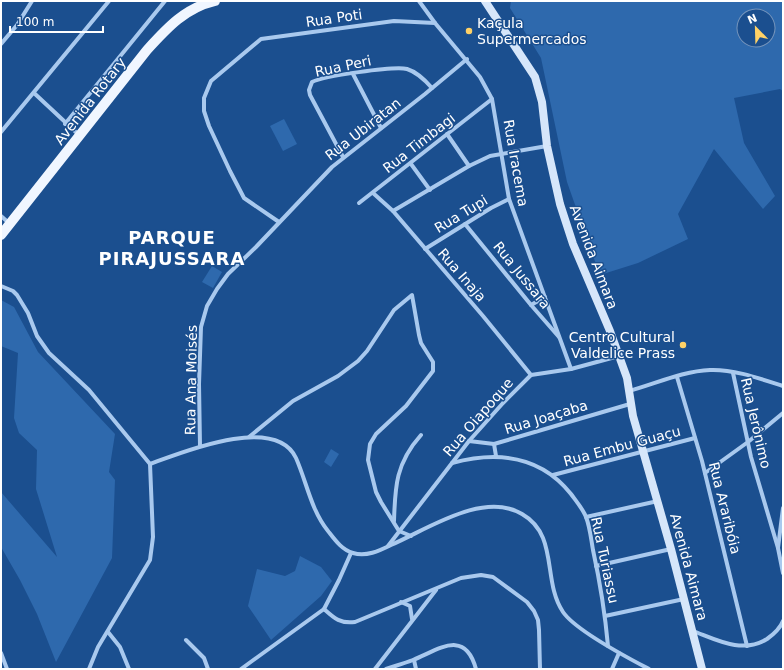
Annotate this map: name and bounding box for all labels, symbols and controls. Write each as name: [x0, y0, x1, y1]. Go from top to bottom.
street label: Rua Poti: [305, 6, 363, 30]
scale bar: [10, 8, 103, 34]
north arrow: [736, 8, 776, 48]
text: N: [746, 11, 759, 27]
text: 100 m: [16, 15, 54, 29]
place label: Kaçula Supermercados: [477, 15, 587, 47]
marker: Kaçula Supermercados: [464, 26, 474, 36]
street label: Rua Peri: [313, 52, 373, 80]
street label: Avenida Rotary: [51, 54, 129, 148]
street label: Rua Ubiratan: [322, 95, 404, 163]
street label: Rua Timbagi: [380, 110, 458, 176]
street label: Rua Iracema: [500, 118, 532, 208]
street label: Rua Tupi: [432, 192, 490, 236]
street label: Avenida Aimara: [567, 203, 621, 311]
district label: PARQUE PIRAJUSSARA: [99, 227, 245, 269]
street label: Rua Jussara: [490, 238, 554, 312]
street label: Rua Inaja: [435, 245, 489, 305]
street label: Rua Ana Moisés: [182, 325, 200, 435]
place label: Centro Cultural Valdelice Prass: [569, 329, 675, 361]
marker: Centro Cultural Valdelice Prass: [678, 340, 688, 350]
street label: Rua Oiapoque: [440, 375, 516, 459]
street label: Rua Jerônimo: [738, 376, 774, 470]
street label: Rua Joaçaba: [503, 397, 589, 437]
street label: Rua Embu Guaçu: [562, 423, 682, 469]
street label: Rua Araribóia: [706, 460, 744, 556]
street label: Avenida Aimara: [667, 512, 711, 622]
street label: Rua Turiassu: [588, 515, 622, 605]

